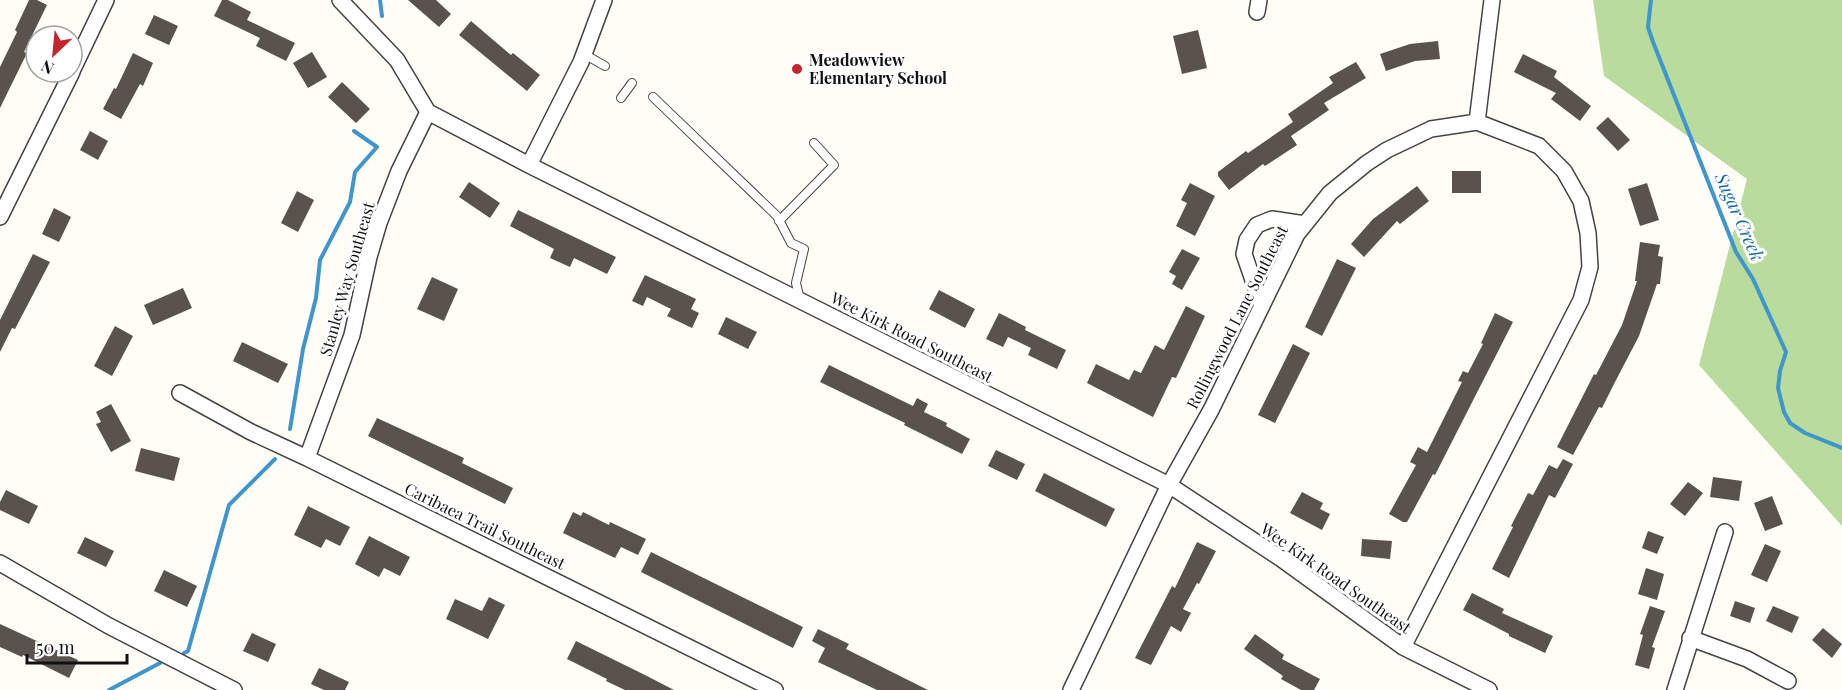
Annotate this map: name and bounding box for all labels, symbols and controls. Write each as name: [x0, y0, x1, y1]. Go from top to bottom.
north arrow: [24, 24, 84, 84]
place label: Meadowview Elementary School: [809, 49, 947, 88]
text: N: [37, 56, 57, 80]
marker: Meadowview Elementary School: [790, 62, 804, 76]
water label: Sugar Creek: [1709, 168, 1770, 264]
street label: Stanley Way Southeast: [314, 199, 379, 358]
street label: Rollingwood Lane Southeast: [1181, 221, 1292, 412]
street label: Wee Kirk Road Southeast: [827, 286, 997, 387]
street label: Caribaea Trail Southeast: [401, 477, 569, 574]
street label: Wee Kirk Road Southeast: [1256, 517, 1416, 638]
scale bar: [27, 627, 128, 665]
text: 50 m: [36, 635, 75, 659]

